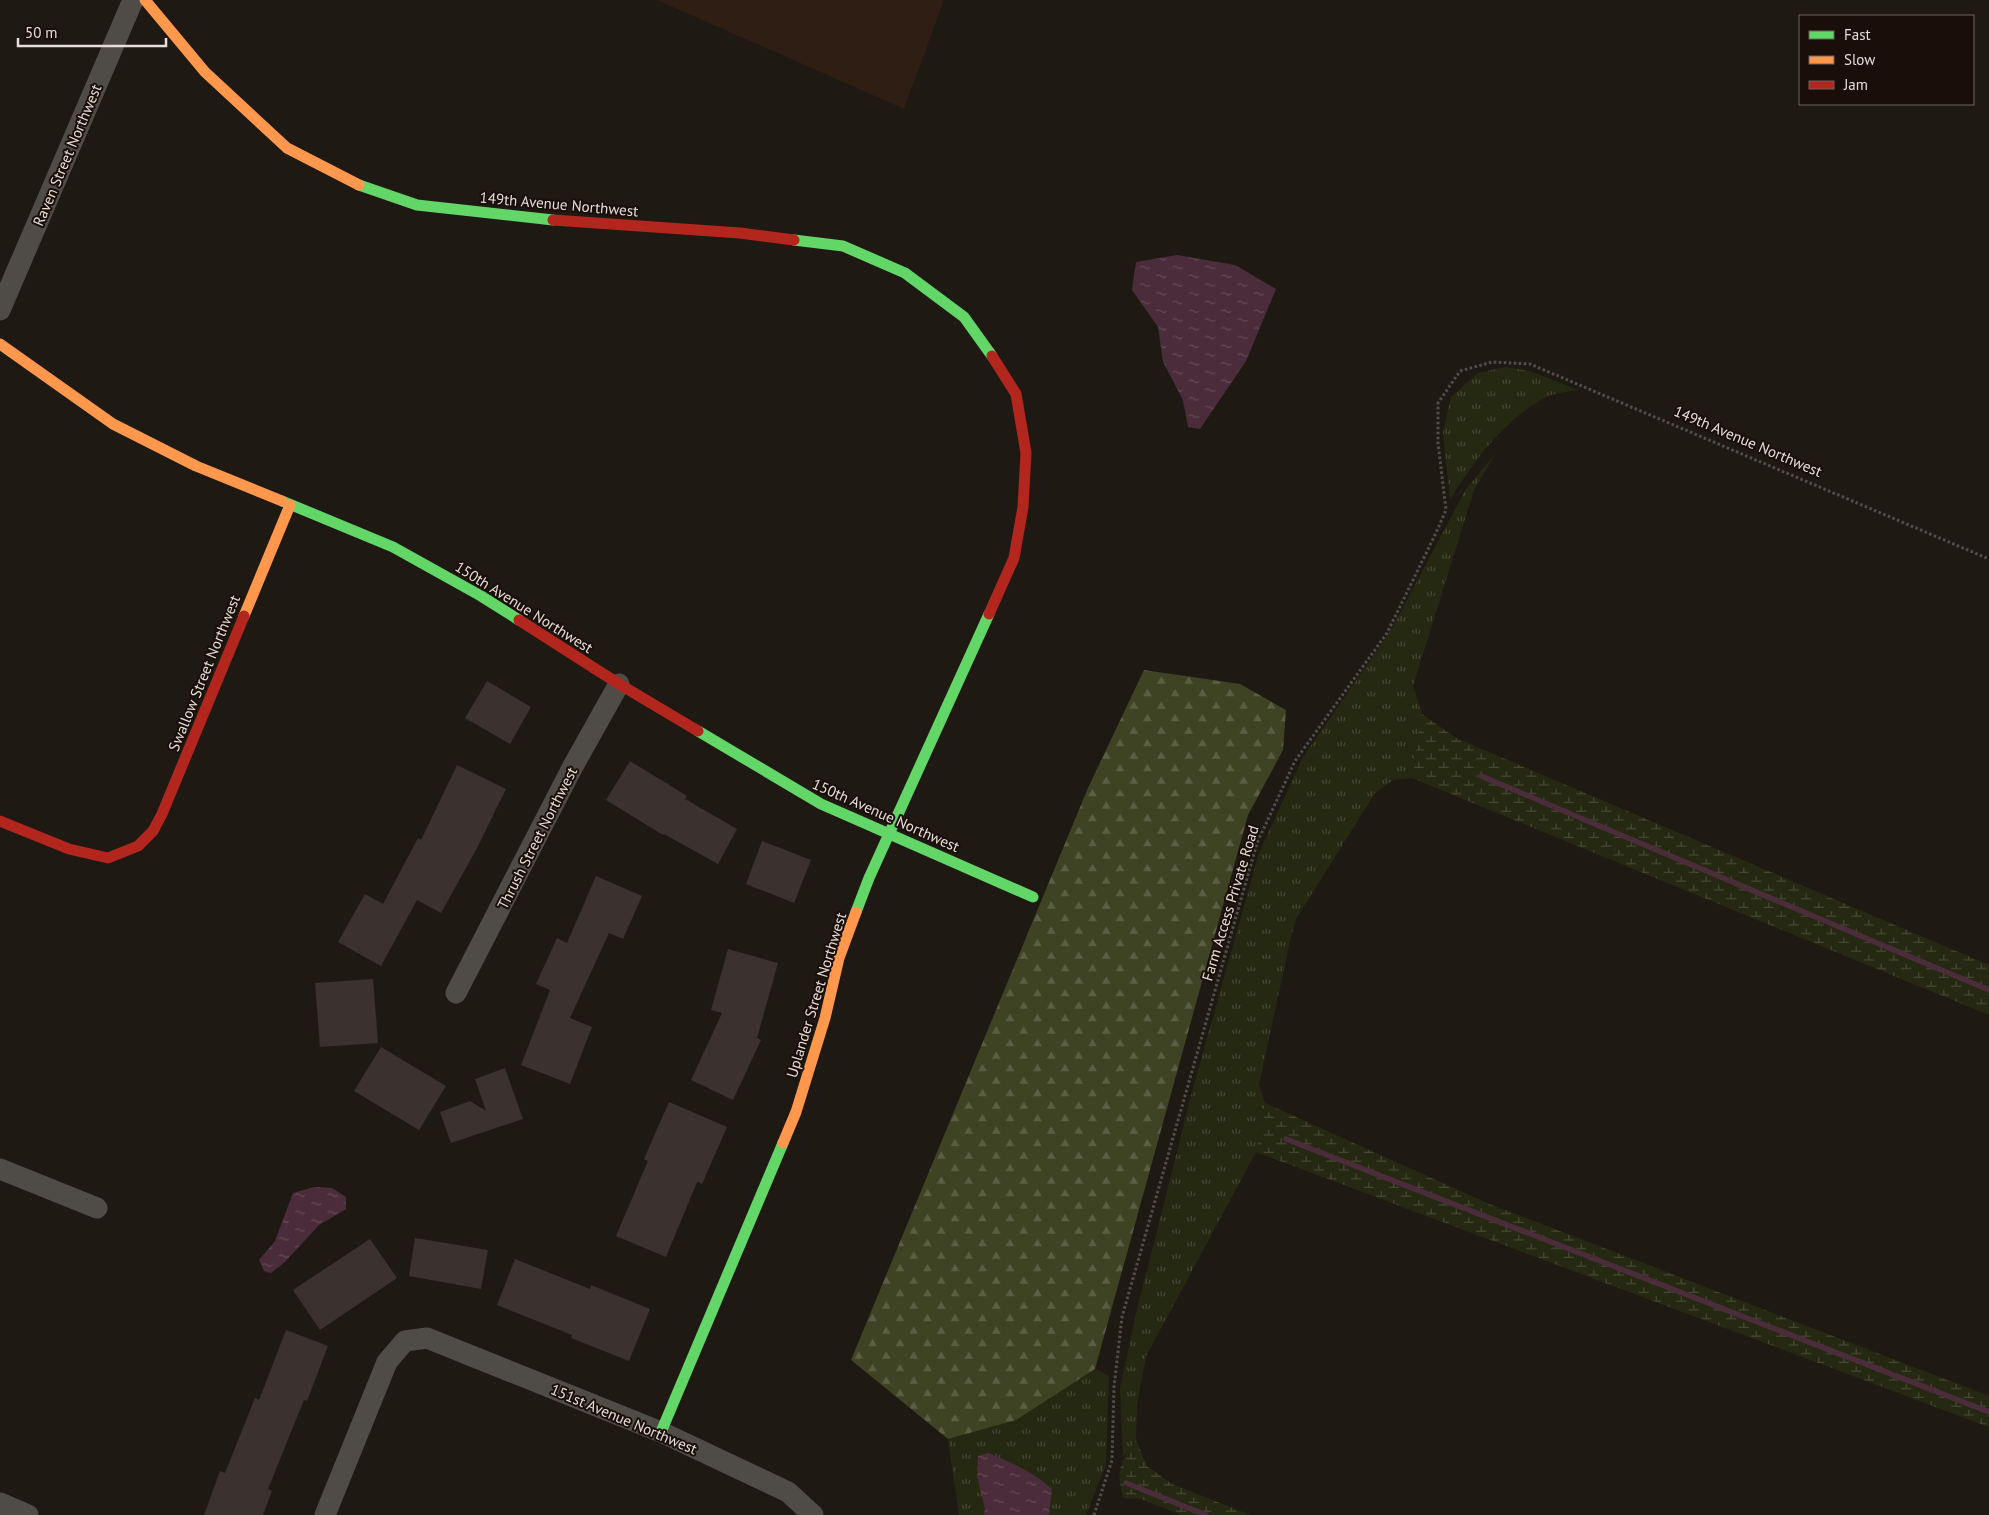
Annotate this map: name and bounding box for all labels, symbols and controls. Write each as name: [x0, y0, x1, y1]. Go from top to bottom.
scale bar: [18, 15, 165, 47]
legend: [1799, 15, 1974, 105]
text: 50 m: [25, 23, 58, 42]
text: Fast: [1844, 25, 1871, 44]
text: Slow: [1844, 50, 1875, 69]
text: Jam: [1843, 75, 1868, 94]
street label: Raven Street Northwest: [29, 81, 105, 229]
street label: 149th Avenue Northwest: [479, 188, 639, 220]
street label: 149th Avenue Northwest: [1671, 401, 1825, 481]
street label: 150th Avenue Northwest: [452, 557, 596, 657]
street label: Swallow Street Northwest: [164, 592, 244, 754]
street label: Thrush Street Northwest: [493, 764, 581, 912]
street label: 150th Avenue Northwest: [809, 774, 963, 856]
street label: Farm Access Private Road: [1197, 823, 1263, 983]
street label: Uplander Street Northwest: [782, 910, 850, 1080]
street label: 151st Avenue Northwest: [548, 1380, 700, 1458]

